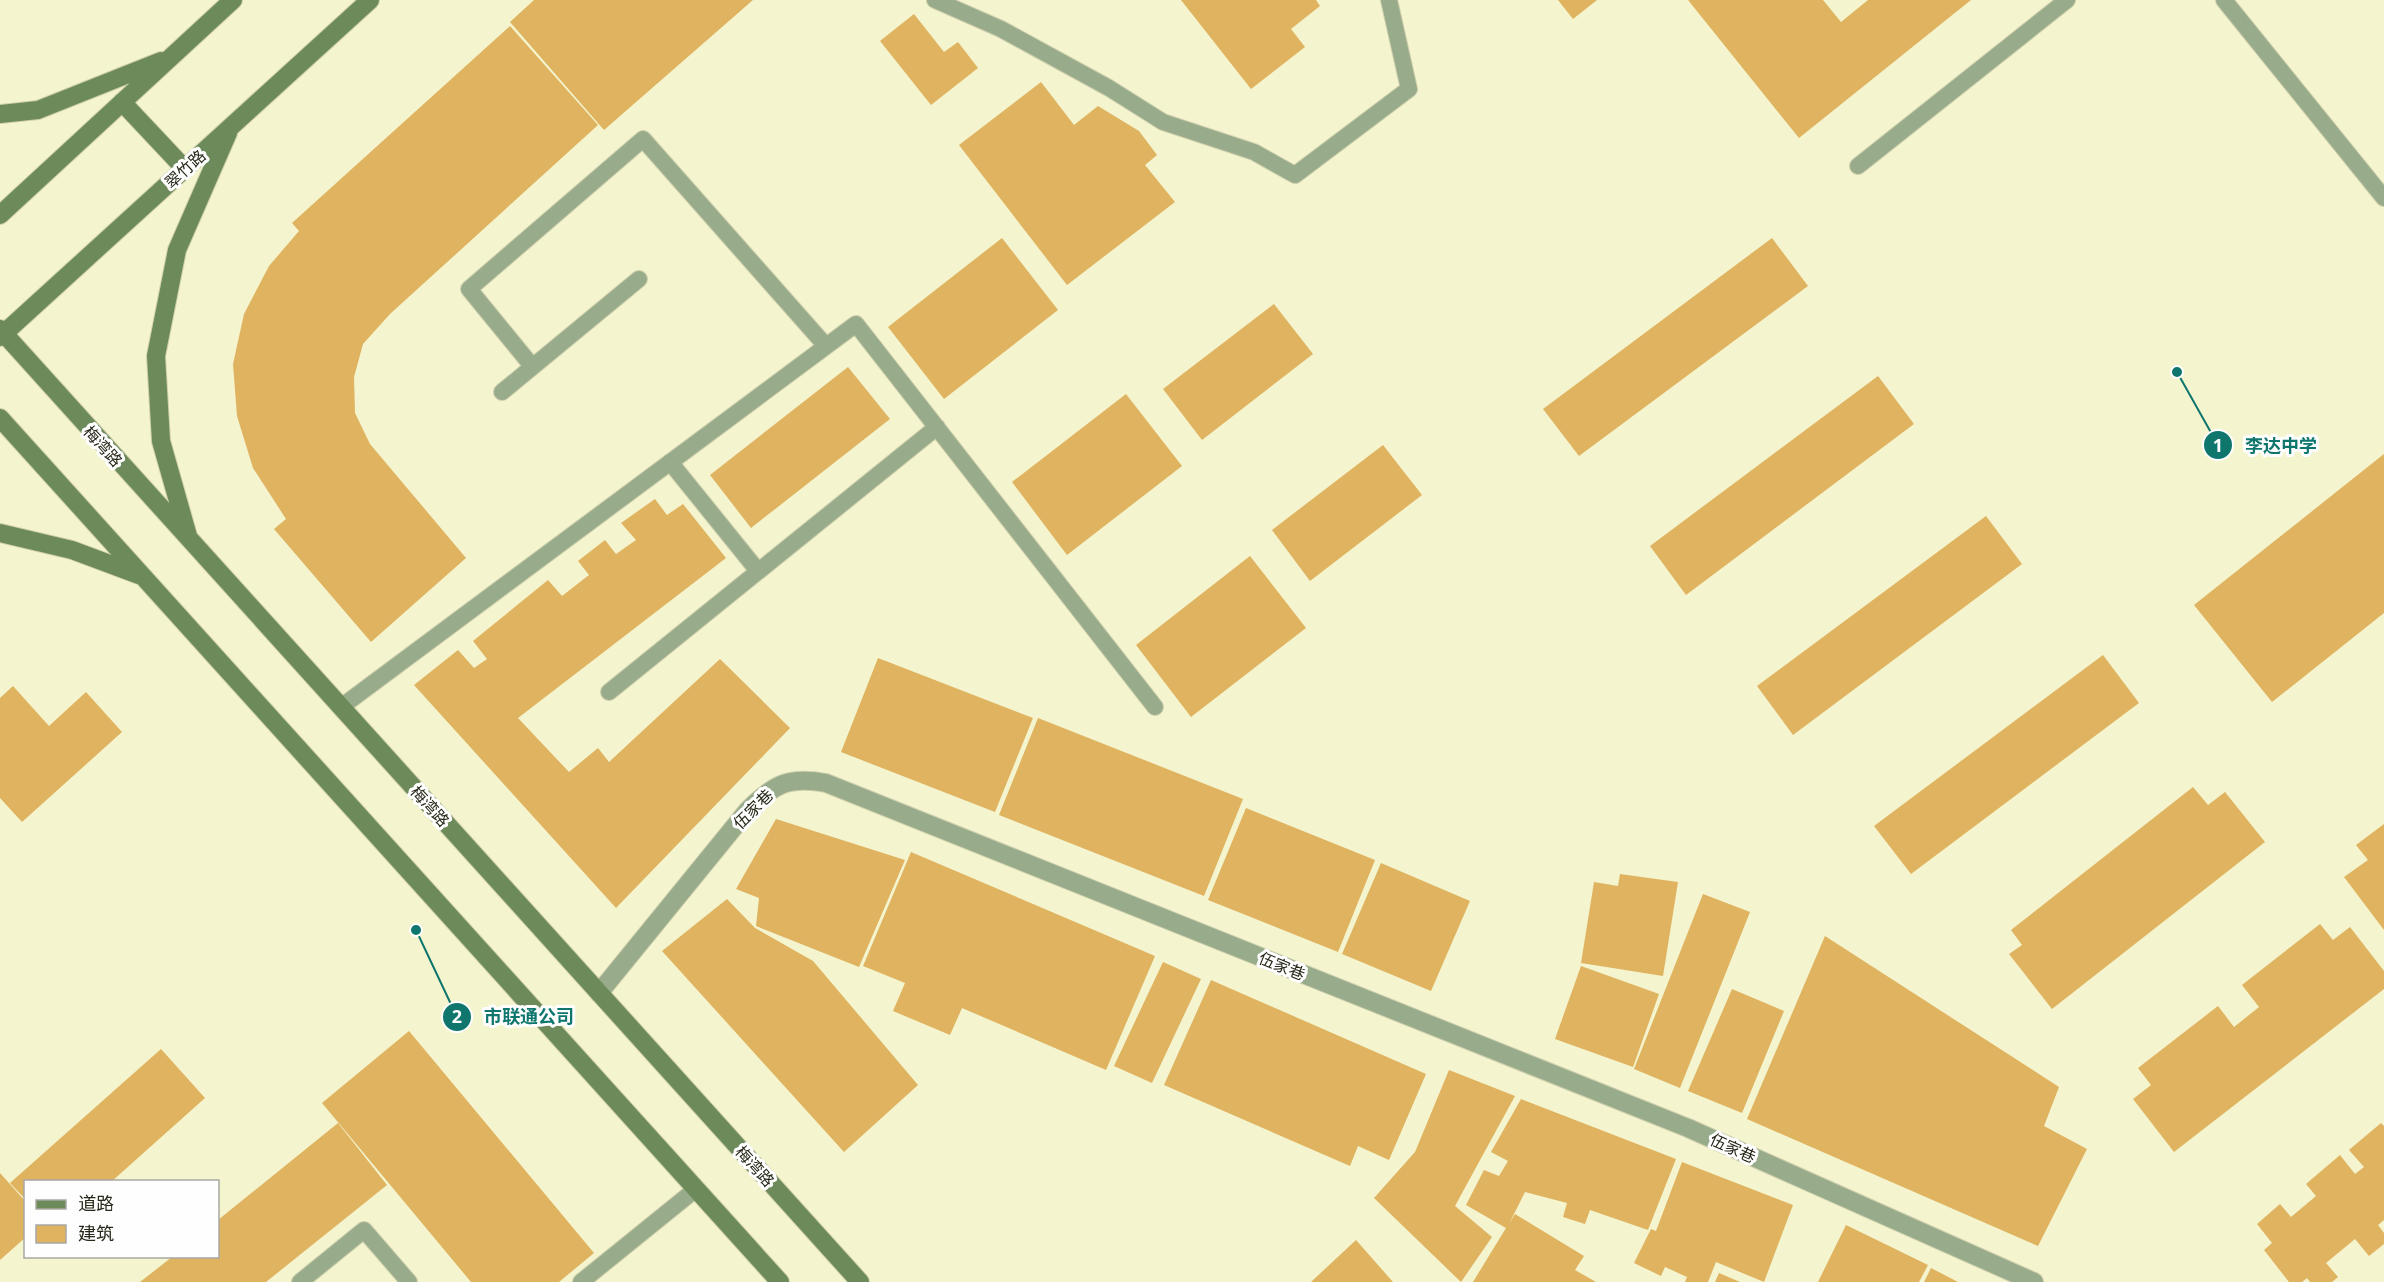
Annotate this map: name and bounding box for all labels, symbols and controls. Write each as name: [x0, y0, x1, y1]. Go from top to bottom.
street label: 翠竹路: [160, 145, 210, 193]
street label: 梅湾路: [79, 421, 127, 471]
callout: 李达中学: [2203, 427, 2329, 463]
text: 1: [2213, 433, 2223, 457]
text: 李达中学: [2245, 433, 2317, 457]
street label: 梅湾路: [406, 781, 454, 831]
street label: 伍家巷: [728, 784, 778, 834]
street label: 伍家巷: [1256, 947, 1308, 985]
callout: 市联通公司: [442, 999, 586, 1035]
text: 2: [452, 1004, 462, 1028]
text: 市联通公司: [484, 1004, 574, 1028]
street label: 伍家巷: [1707, 1128, 1759, 1168]
street label: 梅湾路: [731, 1141, 779, 1191]
legend: [24, 1180, 219, 1258]
text: 道路: [78, 1191, 114, 1215]
text: 建筑: [78, 1221, 114, 1245]

